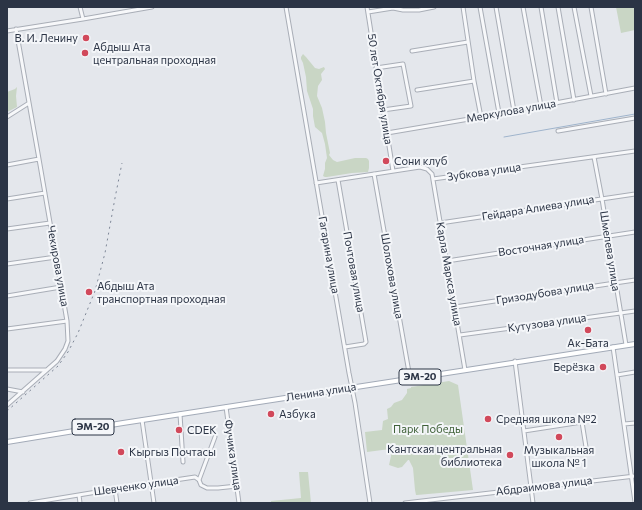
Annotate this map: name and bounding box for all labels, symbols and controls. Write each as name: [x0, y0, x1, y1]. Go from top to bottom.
place label: В. И. Ленину: [15, 31, 78, 45]
marker: В. И. Ленину: [81, 33, 91, 43]
street label: 50 лет Октября улица: [365, 33, 395, 145]
place label: Абдыш Ата центральная проходная: [93, 40, 216, 66]
marker: Абдыш Ата центральная проходная: [80, 48, 90, 58]
street label: Меркулова улица: [465, 97, 557, 125]
place label: Сони клуб: [394, 154, 447, 168]
marker: Сони клуб: [381, 156, 391, 166]
street label: Зубкова улица: [446, 160, 522, 184]
street label: Гейдара Алиева улица: [481, 193, 595, 223]
street label: Шмелева улица: [597, 210, 623, 292]
street label: Гагарина улица: [316, 215, 342, 295]
street label: Карла Маркса улица: [433, 221, 465, 327]
street label: Чекирова улица: [44, 224, 72, 308]
street label: Почтовая улица: [340, 231, 368, 313]
street label: Шолохова улица: [378, 232, 406, 320]
street label: Восточная улица: [497, 233, 585, 259]
place label: Абдыш Ата транспортная проходная: [97, 279, 226, 305]
street label: Гризодубова улица: [495, 279, 595, 307]
marker: Абдыш Ата транспортная проходная: [84, 287, 94, 297]
street label: Кутузова улица: [507, 311, 587, 335]
marker: Ак-Бата: [583, 325, 593, 335]
place label: Ак-Бата: [567, 336, 609, 350]
place label: Берёзка: [553, 360, 595, 374]
marker: Берёзка: [598, 362, 608, 372]
road number: ЭМ-20: [399, 369, 441, 385]
street label: Ленина улица: [285, 380, 357, 404]
place label: Азбука: [279, 407, 316, 421]
marker: Азбука: [266, 409, 276, 419]
place label: Средняя школа №2: [496, 412, 597, 426]
marker: Средняя школа №2: [483, 414, 493, 424]
road number: ЭМ-20: [72, 419, 114, 435]
street label: Фучика улица: [222, 419, 244, 491]
park label: Парк Победы: [393, 422, 463, 436]
place label: CDEK: [187, 423, 217, 437]
marker: CDEK: [174, 425, 184, 435]
marker: Музыкальная школа № 1: [554, 432, 564, 442]
place label: Кантская центральная библиотека: [387, 442, 502, 468]
place label: Музыкальная школа № 1: [524, 443, 594, 469]
place label: Кыргыз Почтасы: [129, 445, 216, 459]
marker: Кыргыз Почтасы: [116, 447, 126, 457]
marker: Кантская центральная библиотека: [505, 450, 515, 460]
street label: Шевченко улица: [93, 474, 179, 498]
street label: Абдраимова улица: [495, 474, 593, 498]

